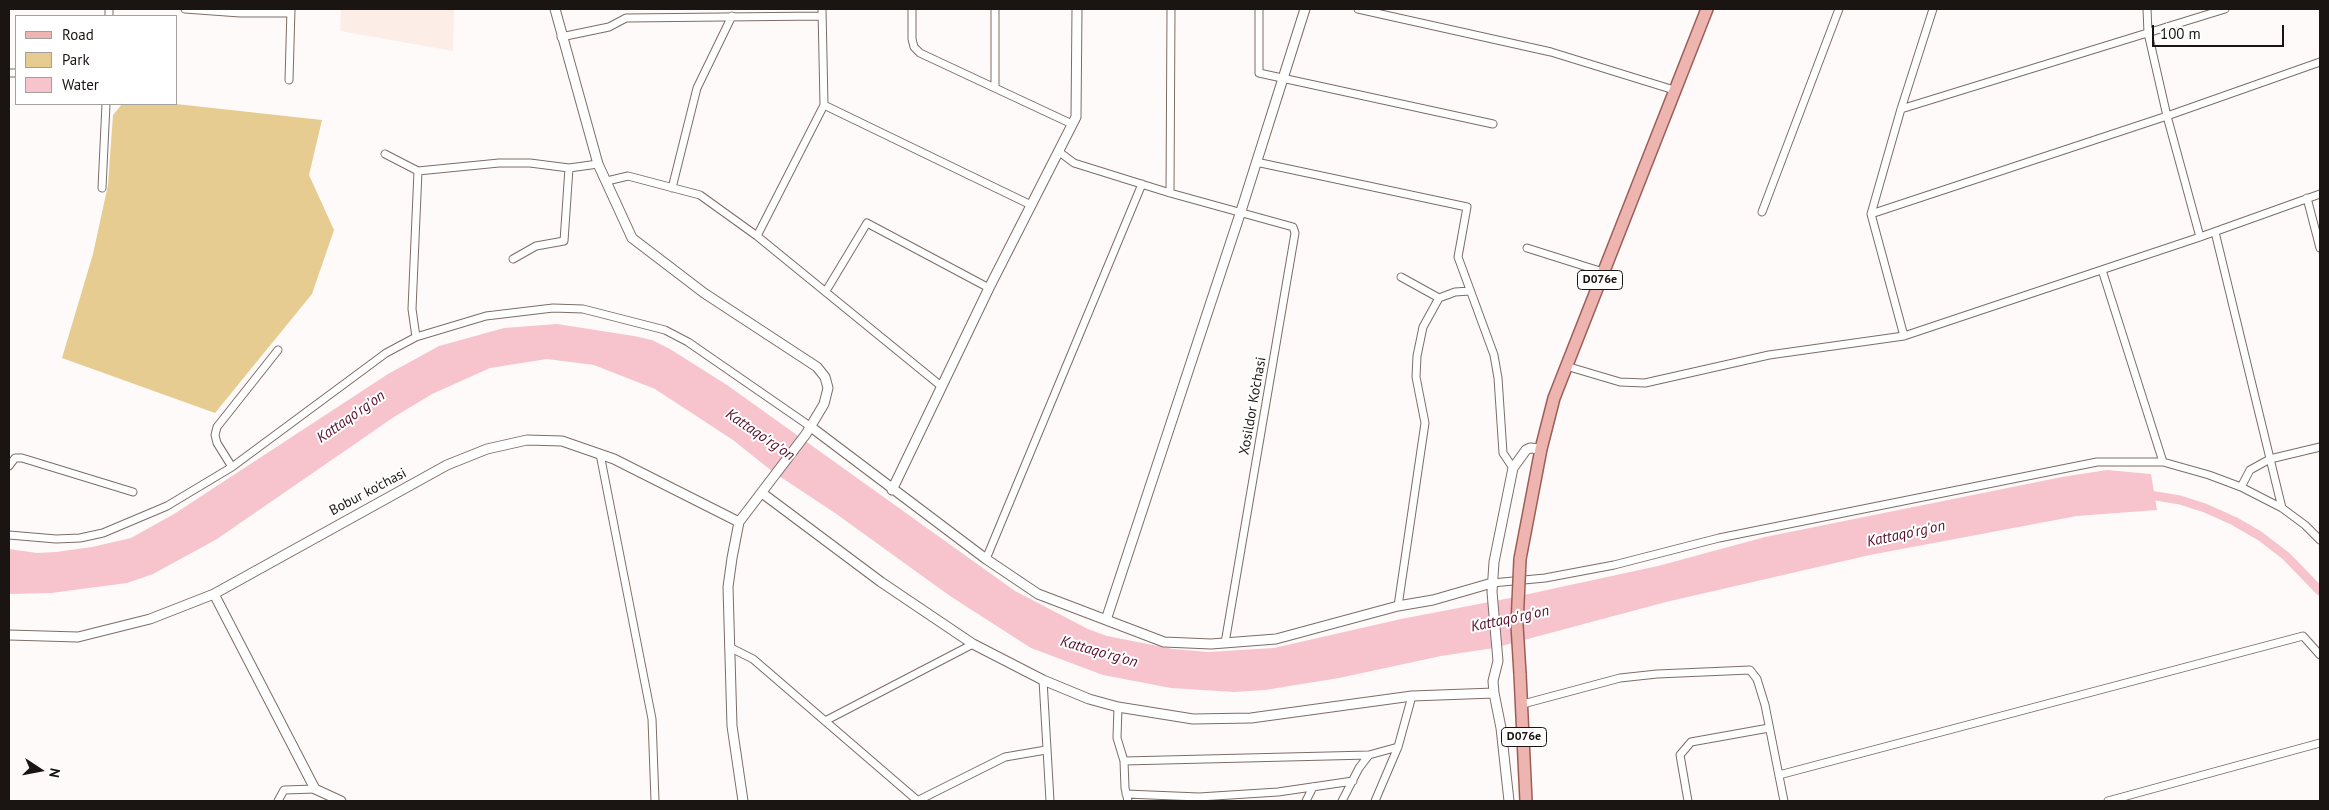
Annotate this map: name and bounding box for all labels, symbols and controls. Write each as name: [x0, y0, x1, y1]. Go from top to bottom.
legend: [15, 15, 178, 105]
scale bar: [2154, 15, 2286, 47]
text: 100 m: [2160, 24, 2201, 43]
text: Road: [62, 25, 94, 44]
text: Park: [62, 50, 90, 69]
text: Water: [62, 75, 99, 94]
road number: D076e: [1578, 270, 1622, 290]
street label: Xosildor Ko’chasi: [1236, 356, 1270, 456]
water label: Kattaqo'rg'on: [313, 387, 389, 447]
water label: Kattaqo'rg'on: [722, 405, 798, 465]
street label: Bobur ko'chasi: [327, 465, 409, 519]
water label: Kattaqo'rg'on: [1865, 517, 1947, 551]
water label: Kattaqo'rg'on: [1469, 602, 1551, 636]
water label: Kattaqo'rg'on: [1058, 632, 1140, 672]
road number: D076e: [1502, 728, 1546, 746]
north arrow: [15, 745, 65, 795]
text: N: [45, 767, 64, 779]

